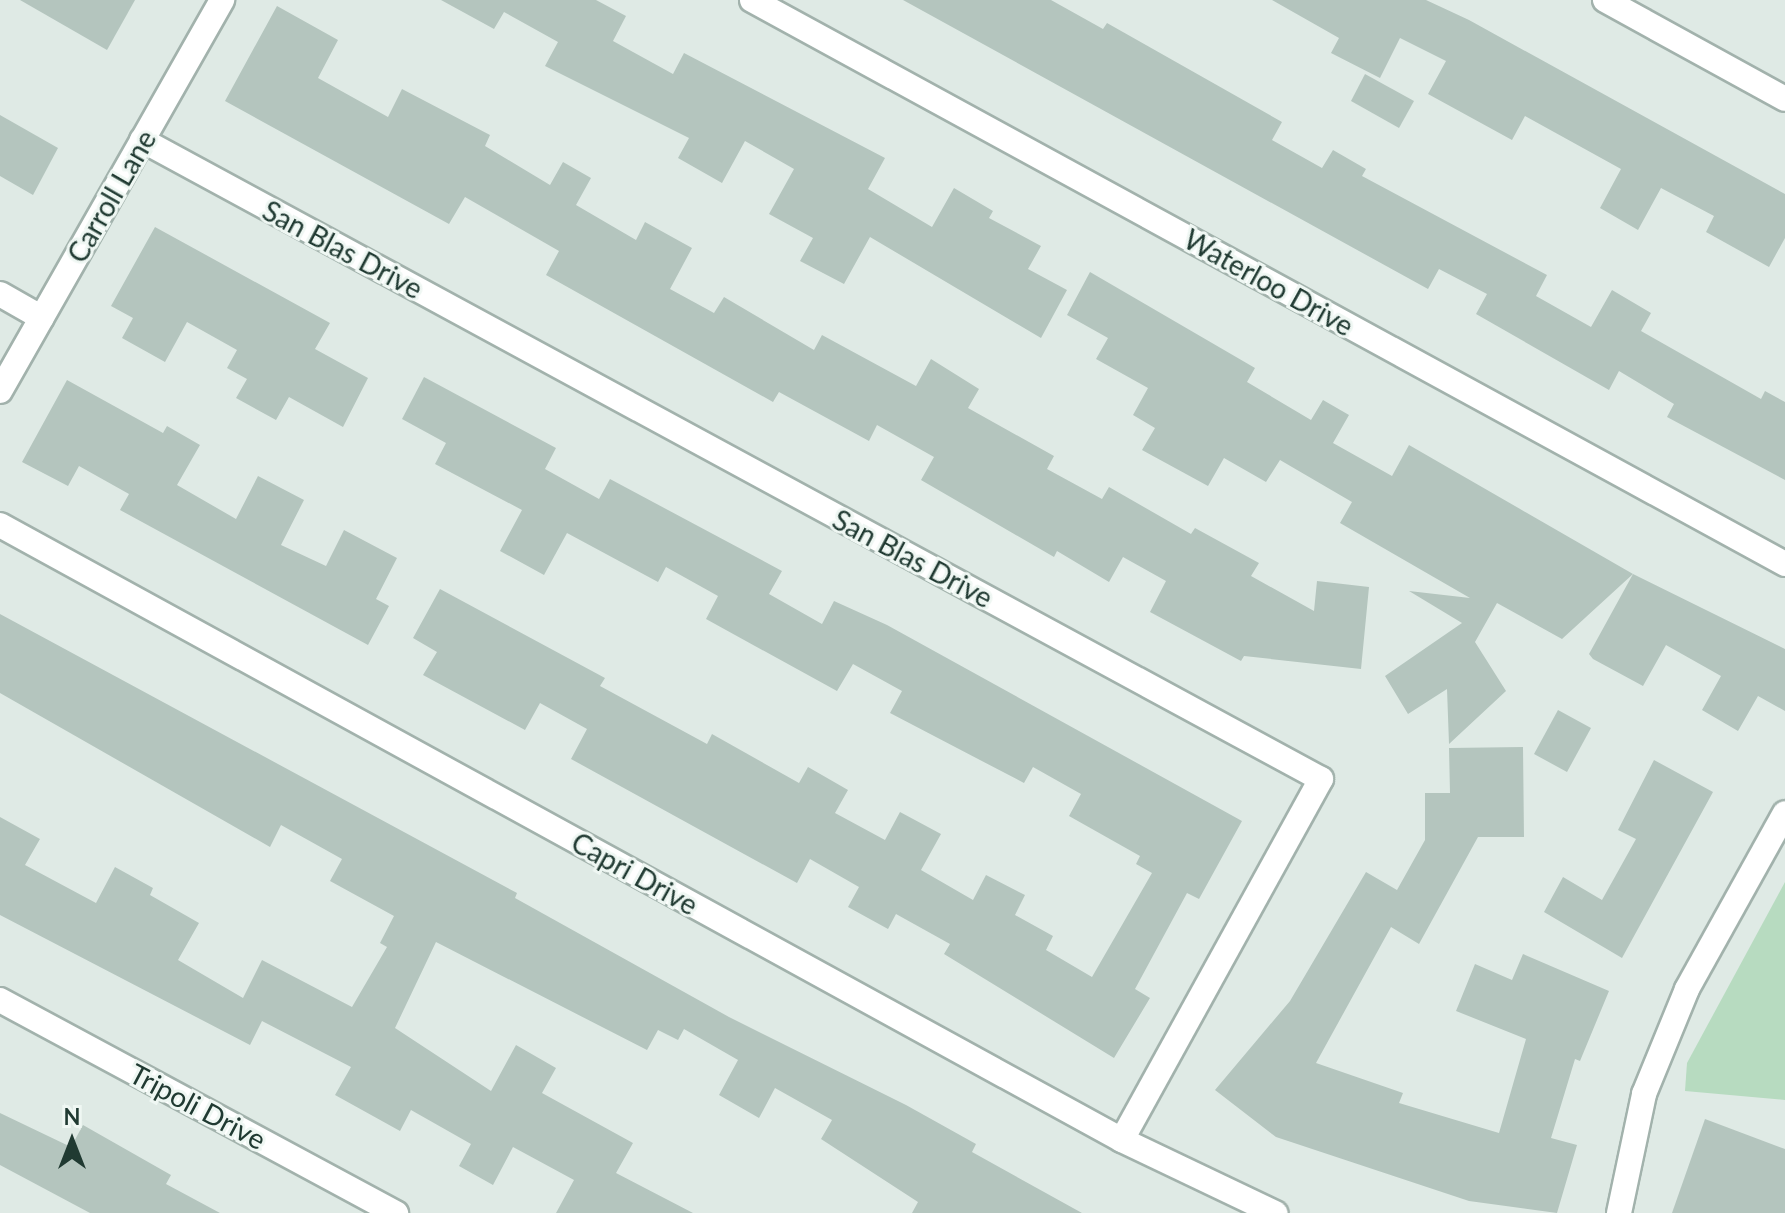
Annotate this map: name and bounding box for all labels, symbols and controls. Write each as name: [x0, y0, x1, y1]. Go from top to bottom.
street label: Carroll Lane: [60, 124, 162, 268]
street label: San Blas Drive: [257, 193, 429, 305]
street label: Waterloo Drive: [1178, 222, 1360, 342]
street label: San Blas Drive: [827, 502, 999, 614]
street label: Capri Drive: [566, 825, 704, 921]
street label: Tripoli Drive: [124, 1056, 272, 1156]
north arrow: [32, 1101, 112, 1181]
text: N: [64, 1103, 80, 1130]

